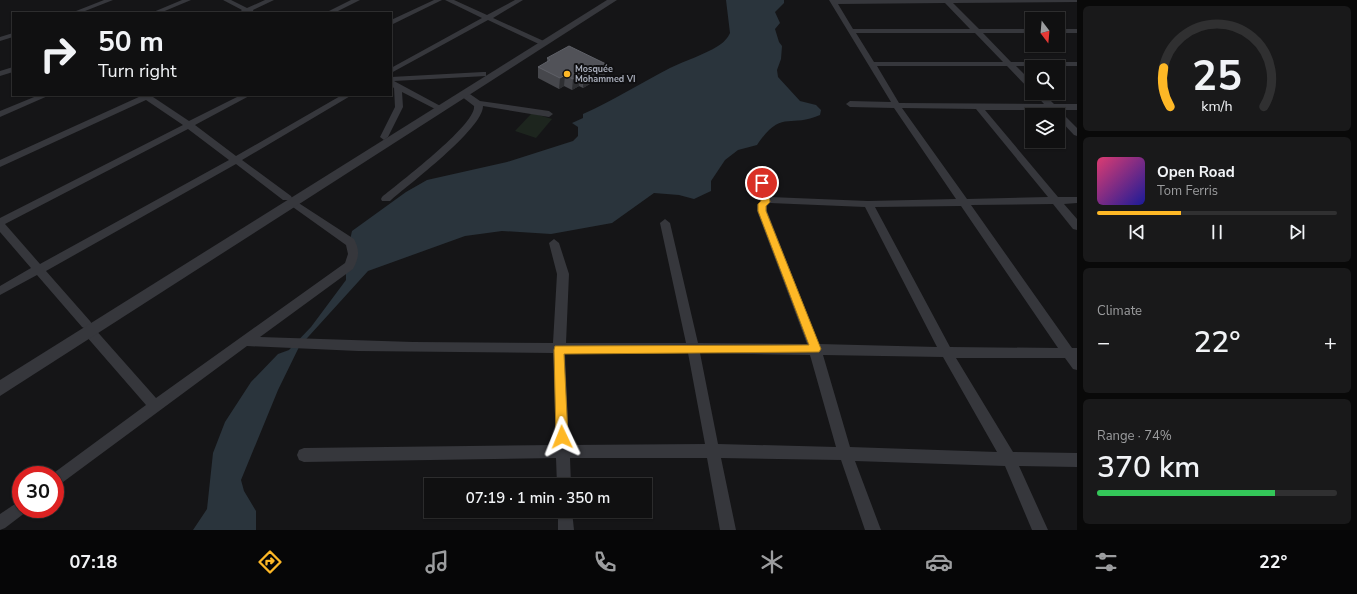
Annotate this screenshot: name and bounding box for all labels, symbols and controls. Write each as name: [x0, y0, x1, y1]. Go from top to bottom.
north arrow: [1025, 12, 1065, 52]
map controls: [1025, 12, 1065, 148]
text: 50 m: [98, 23, 164, 61]
icon: right: [32, 28, 84, 80]
text: 25: [1192, 47, 1242, 104]
text: Turn right: [98, 59, 177, 83]
button: search: [1025, 60, 1065, 100]
place label: Mosquée Mohammed VI: [575, 63, 636, 85]
marker: Mosquée Mohammed VI: [562, 69, 572, 79]
text: km/h: [1201, 96, 1233, 115]
button: layers: [1025, 108, 1065, 148]
text: Open Road: [1157, 162, 1235, 182]
pin: [745, 166, 779, 200]
icon: arrive: [751, 172, 773, 194]
text: Tom Ferris: [1157, 182, 1218, 200]
icon: previous: [1126, 221, 1148, 243]
icon: pause: [1206, 221, 1228, 243]
icon: next: [1286, 221, 1308, 243]
text: Climate: [1097, 302, 1142, 320]
text: 22°: [1193, 322, 1241, 363]
text: −: [1097, 328, 1110, 358]
text: +: [1324, 328, 1337, 358]
position arrow: [541, 416, 583, 458]
text: Range · 74%: [1097, 427, 1172, 445]
text: 370 km: [1097, 447, 1200, 488]
speed limit sign: 30: [12, 466, 64, 518]
text: 07:19 · 1 min · 350 m: [466, 488, 610, 508]
icon: directions: [256, 548, 284, 576]
icon: music: [423, 548, 451, 576]
icon: phone: [591, 548, 619, 576]
icon: climate: [758, 548, 786, 576]
icon: car: [925, 548, 953, 576]
icon: filters: [1092, 548, 1120, 576]
text: 07:18: [70, 550, 117, 574]
text: 22°: [1259, 550, 1287, 574]

